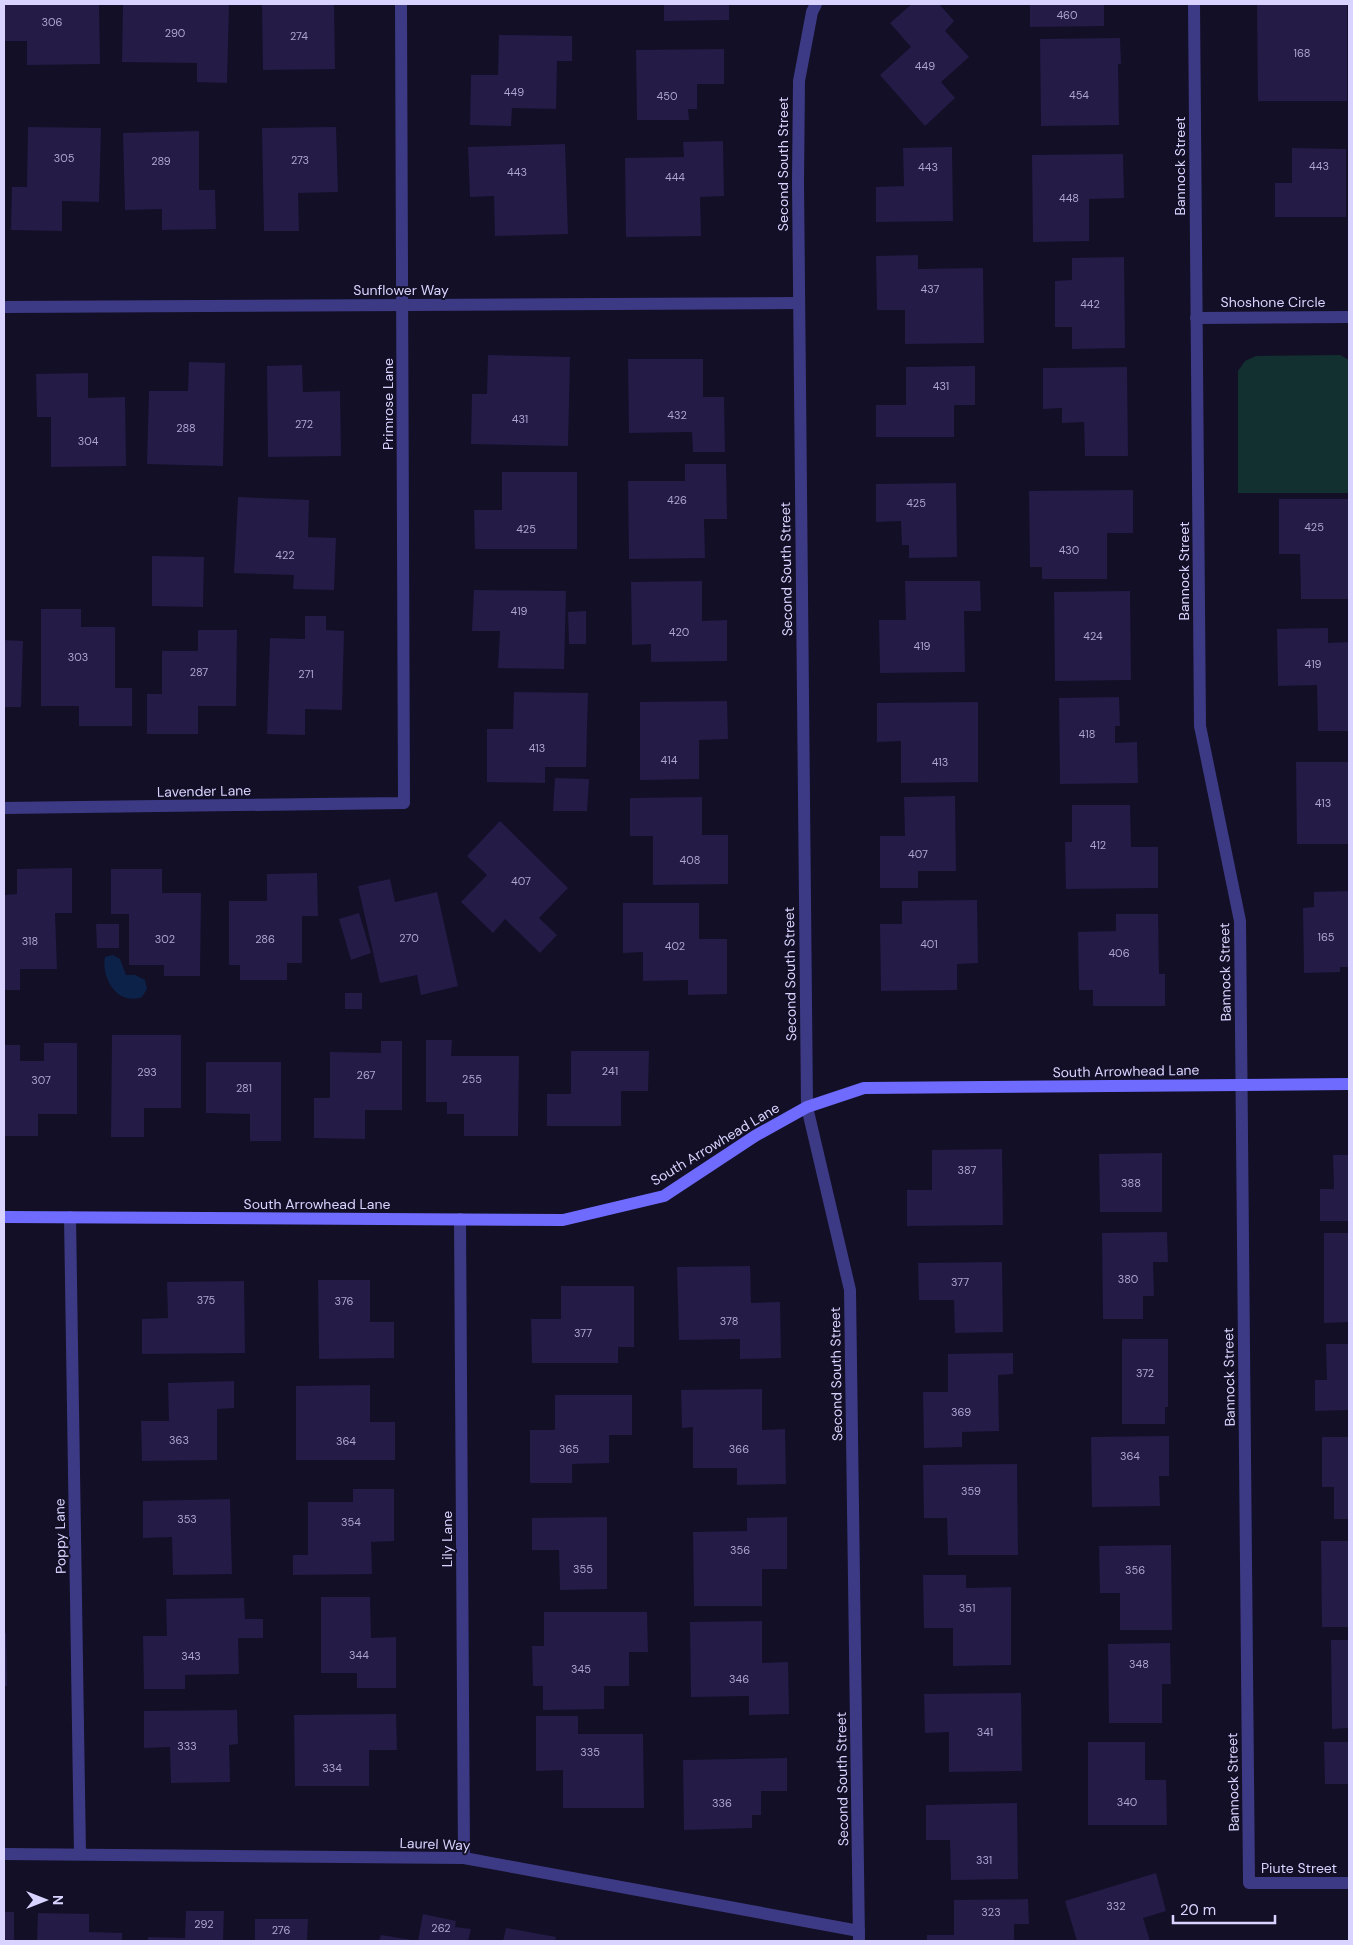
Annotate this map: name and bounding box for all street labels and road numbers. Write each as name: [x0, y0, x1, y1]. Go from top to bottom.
street label: Second South Street: [774, 97, 792, 231]
street label: Bannock Street: [1171, 117, 1189, 215]
street label: Sunflower Way: [353, 281, 449, 299]
street label: Shoshone Circle: [1221, 293, 1326, 311]
street label: Primrose Lane: [379, 358, 397, 450]
street label: Second South Street: [776, 502, 796, 636]
street label: Bannock Street: [1175, 522, 1193, 620]
street label: Lavender Lane: [157, 781, 251, 801]
street label: Second South Street: [780, 907, 800, 1041]
street label: Bannock Street: [1215, 922, 1235, 1022]
street label: South Arrowhead Lane: [1052, 1061, 1200, 1081]
street label: South Arrowhead Lane: [647, 1098, 783, 1190]
street label: South Arrowhead Lane: [244, 1195, 391, 1213]
street label: Second South Street: [826, 1307, 846, 1441]
street label: Bannock Street: [1219, 1327, 1239, 1427]
street label: Poppy Lane: [50, 1498, 70, 1574]
street label: Lily Lane: [438, 1511, 456, 1567]
street label: Second South Street: [832, 1712, 852, 1846]
street label: Bannock Street: [1223, 1732, 1243, 1832]
street label: Laurel Way: [399, 1834, 471, 1854]
street label: Piute Street: [1261, 1859, 1337, 1877]

